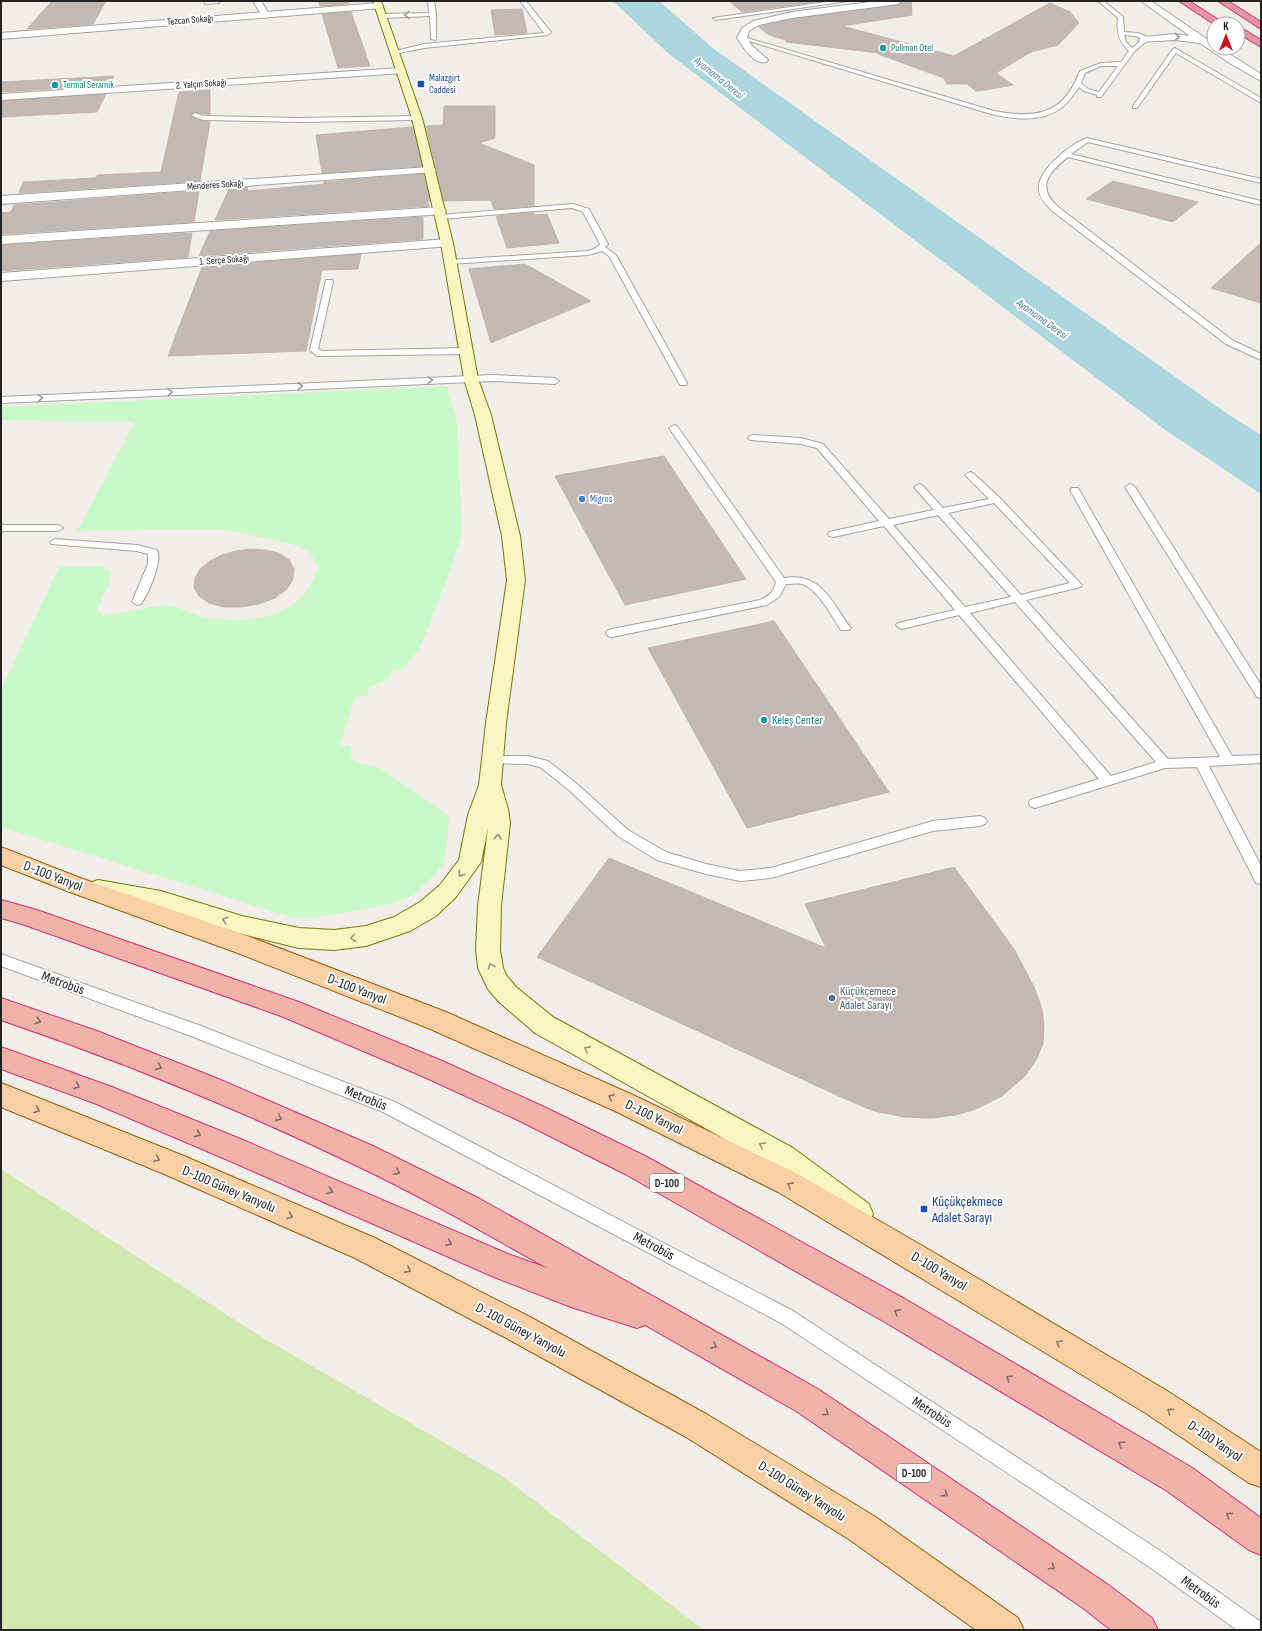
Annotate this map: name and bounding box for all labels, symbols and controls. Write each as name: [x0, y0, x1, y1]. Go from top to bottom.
one-way arrow: [404, 10, 410, 19]
street label: Tezcan Sokağı: [166, 12, 214, 28]
north arrow: [1206, 16, 1246, 56]
text: K: [1223, 20, 1229, 33]
one-way arrow: [1174, 33, 1180, 41]
place label: Pullman Otel: [891, 42, 933, 54]
marker: Pullman Otel: [878, 43, 888, 53]
water label: Ayamama Deresi: [691, 53, 747, 103]
place label: Malazgirt Caddesi: [429, 72, 460, 96]
street label: 2. Yalçın Sokağı: [175, 76, 227, 92]
place label: Termal Seramik: [63, 79, 114, 91]
marker: Malazgirt Caddesi: [416, 79, 426, 89]
marker: Termal Seramik: [50, 80, 60, 90]
street label: Menderes Sokağı: [187, 177, 244, 193]
street label: 1. Serçe Sokağı: [199, 252, 249, 268]
water label: Ayamama Deresi: [1013, 295, 1071, 342]
one-way arrow: [427, 376, 433, 384]
one-way arrow: [297, 381, 303, 390]
one-way arrow: [167, 387, 173, 396]
one-way arrow: [37, 393, 43, 402]
place label: Migros: [590, 493, 613, 505]
marker: Migros: [577, 494, 587, 504]
place label: Keleş Center: [772, 713, 823, 728]
marker: Keleş Center: [759, 715, 769, 725]
one-way arrow: [493, 834, 502, 840]
street label: D-100 Yanyol: [21, 857, 85, 895]
one-way arrow: [458, 870, 466, 877]
one-way arrow: [222, 916, 229, 925]
one-way arrow: [350, 933, 356, 942]
one-way arrow: [487, 963, 496, 970]
street label: Metrobüs: [39, 967, 87, 999]
street label: D-100 Yanyol: [325, 970, 389, 1008]
place label: Küçükçemece Adalet Sarayı: [839, 984, 896, 1013]
marker: Küçükçemece Adalet Sarayı: [827, 993, 837, 1003]
one-way arrow: [34, 1017, 41, 1025]
one-way arrow: [584, 1047, 591, 1054]
one-way arrow: [156, 1063, 163, 1071]
one-way arrow: [74, 1081, 81, 1090]
street label: Metrobüs: [342, 1082, 390, 1114]
one-way arrow: [608, 1094, 615, 1102]
street label: D-100 Yanyol: [622, 1096, 686, 1138]
one-way arrow: [34, 1105, 41, 1113]
one-way arrow: [275, 1113, 282, 1121]
one-way arrow: [194, 1130, 201, 1138]
one-way arrow: [759, 1143, 766, 1150]
one-way arrow: [154, 1154, 161, 1162]
street label: D-100 Güney Yanyolu: [180, 1162, 278, 1216]
one-way arrow: [393, 1168, 400, 1175]
road number: D-100: [650, 1174, 684, 1192]
one-way arrow: [787, 1182, 795, 1190]
one-way arrow: [326, 1186, 334, 1194]
place label: Küçükçekmece Adalet Sarayı: [931, 1193, 1003, 1226]
marker: Küçükçekmece Adalet Sarayı: [919, 1204, 929, 1214]
one-way arrow: [286, 1211, 293, 1219]
street label: Metrobüs: [630, 1228, 678, 1264]
one-way arrow: [445, 1238, 453, 1246]
street label: D-100 Yanyol: [908, 1248, 970, 1294]
one-way arrow: [403, 1266, 411, 1273]
street label: D-100 Güney Yanyolu: [473, 1299, 569, 1361]
one-way arrow: [894, 1309, 901, 1316]
one-way arrow: [1056, 1341, 1063, 1348]
one-way arrow: [710, 1342, 717, 1349]
one-way arrow: [1006, 1375, 1013, 1383]
street label: Metrobüs: [909, 1393, 955, 1431]
one-way arrow: [822, 1408, 829, 1415]
one-way arrow: [1167, 1408, 1174, 1416]
street label: D-100 Yanyol: [1185, 1417, 1245, 1465]
one-way arrow: [1118, 1442, 1125, 1449]
street label: D-100 Güney Yanyolu: [755, 1457, 849, 1525]
road number: D-100: [897, 1464, 931, 1482]
one-way arrow: [941, 1489, 948, 1497]
one-way arrow: [1227, 1513, 1234, 1520]
one-way arrow: [1048, 1562, 1055, 1570]
street label: Metrobüs: [1178, 1572, 1224, 1612]

